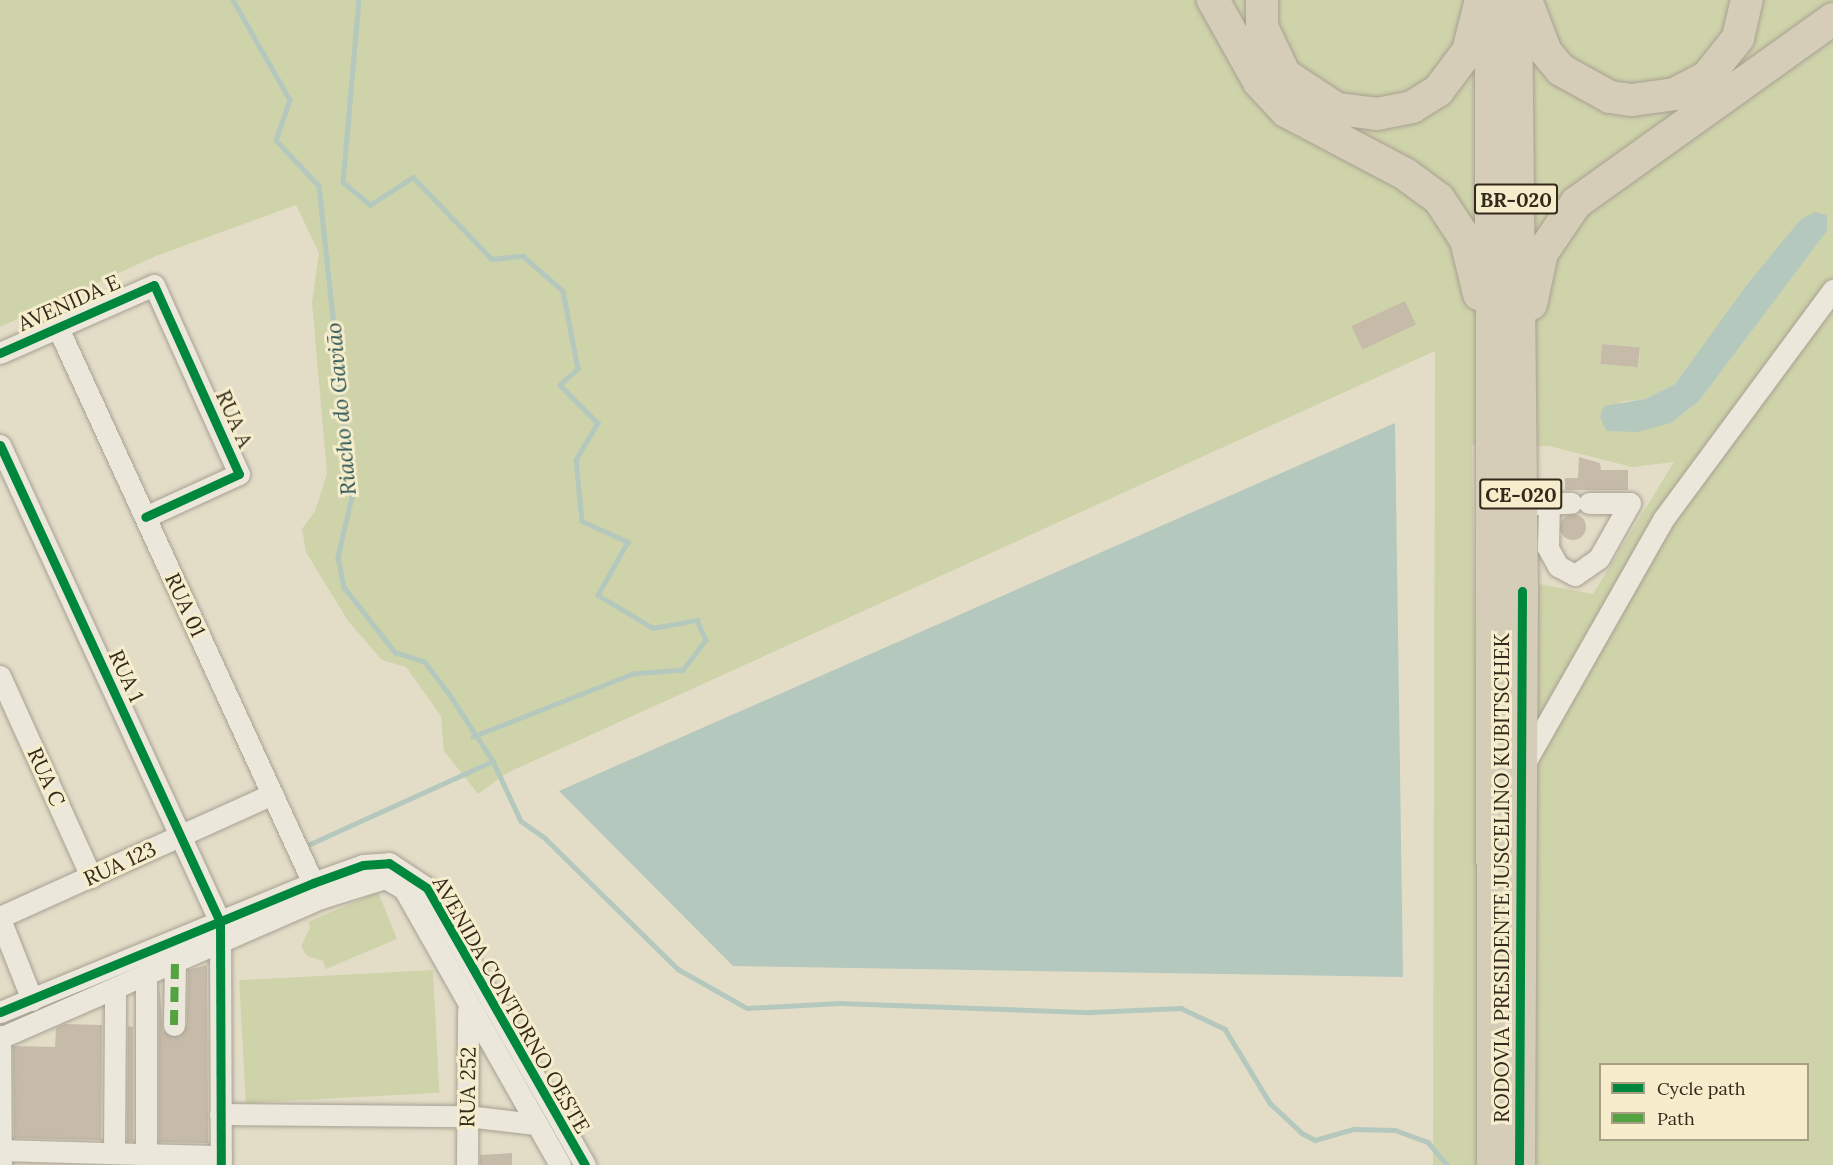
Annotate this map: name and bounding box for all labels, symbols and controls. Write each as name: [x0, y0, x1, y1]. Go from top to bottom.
road number: BR-020: [1474, 182, 1558, 216]
street label: AVENIDA E: [14, 269, 124, 337]
water label: Riacho do Gavião: [320, 321, 362, 497]
street label: RUA A: [210, 386, 258, 452]
road number: CE-020: [1479, 477, 1563, 511]
street label: RUA 01: [159, 569, 211, 641]
street label: RODOVIA PRESIDENTE JUSCELINO KUBITSCHEK: [1489, 633, 1515, 1123]
street label: RUA 1: [103, 646, 149, 706]
street label: RUA C: [22, 744, 70, 810]
street label: RUA 123: [80, 836, 160, 892]
street label: AVENIDA CONTORNO OESTE: [427, 872, 595, 1138]
street label: RUA 252: [455, 1046, 481, 1128]
legend: [1599, 1063, 1809, 1141]
text: Cycle path: [1657, 1077, 1746, 1100]
text: Path: [1657, 1107, 1695, 1130]

